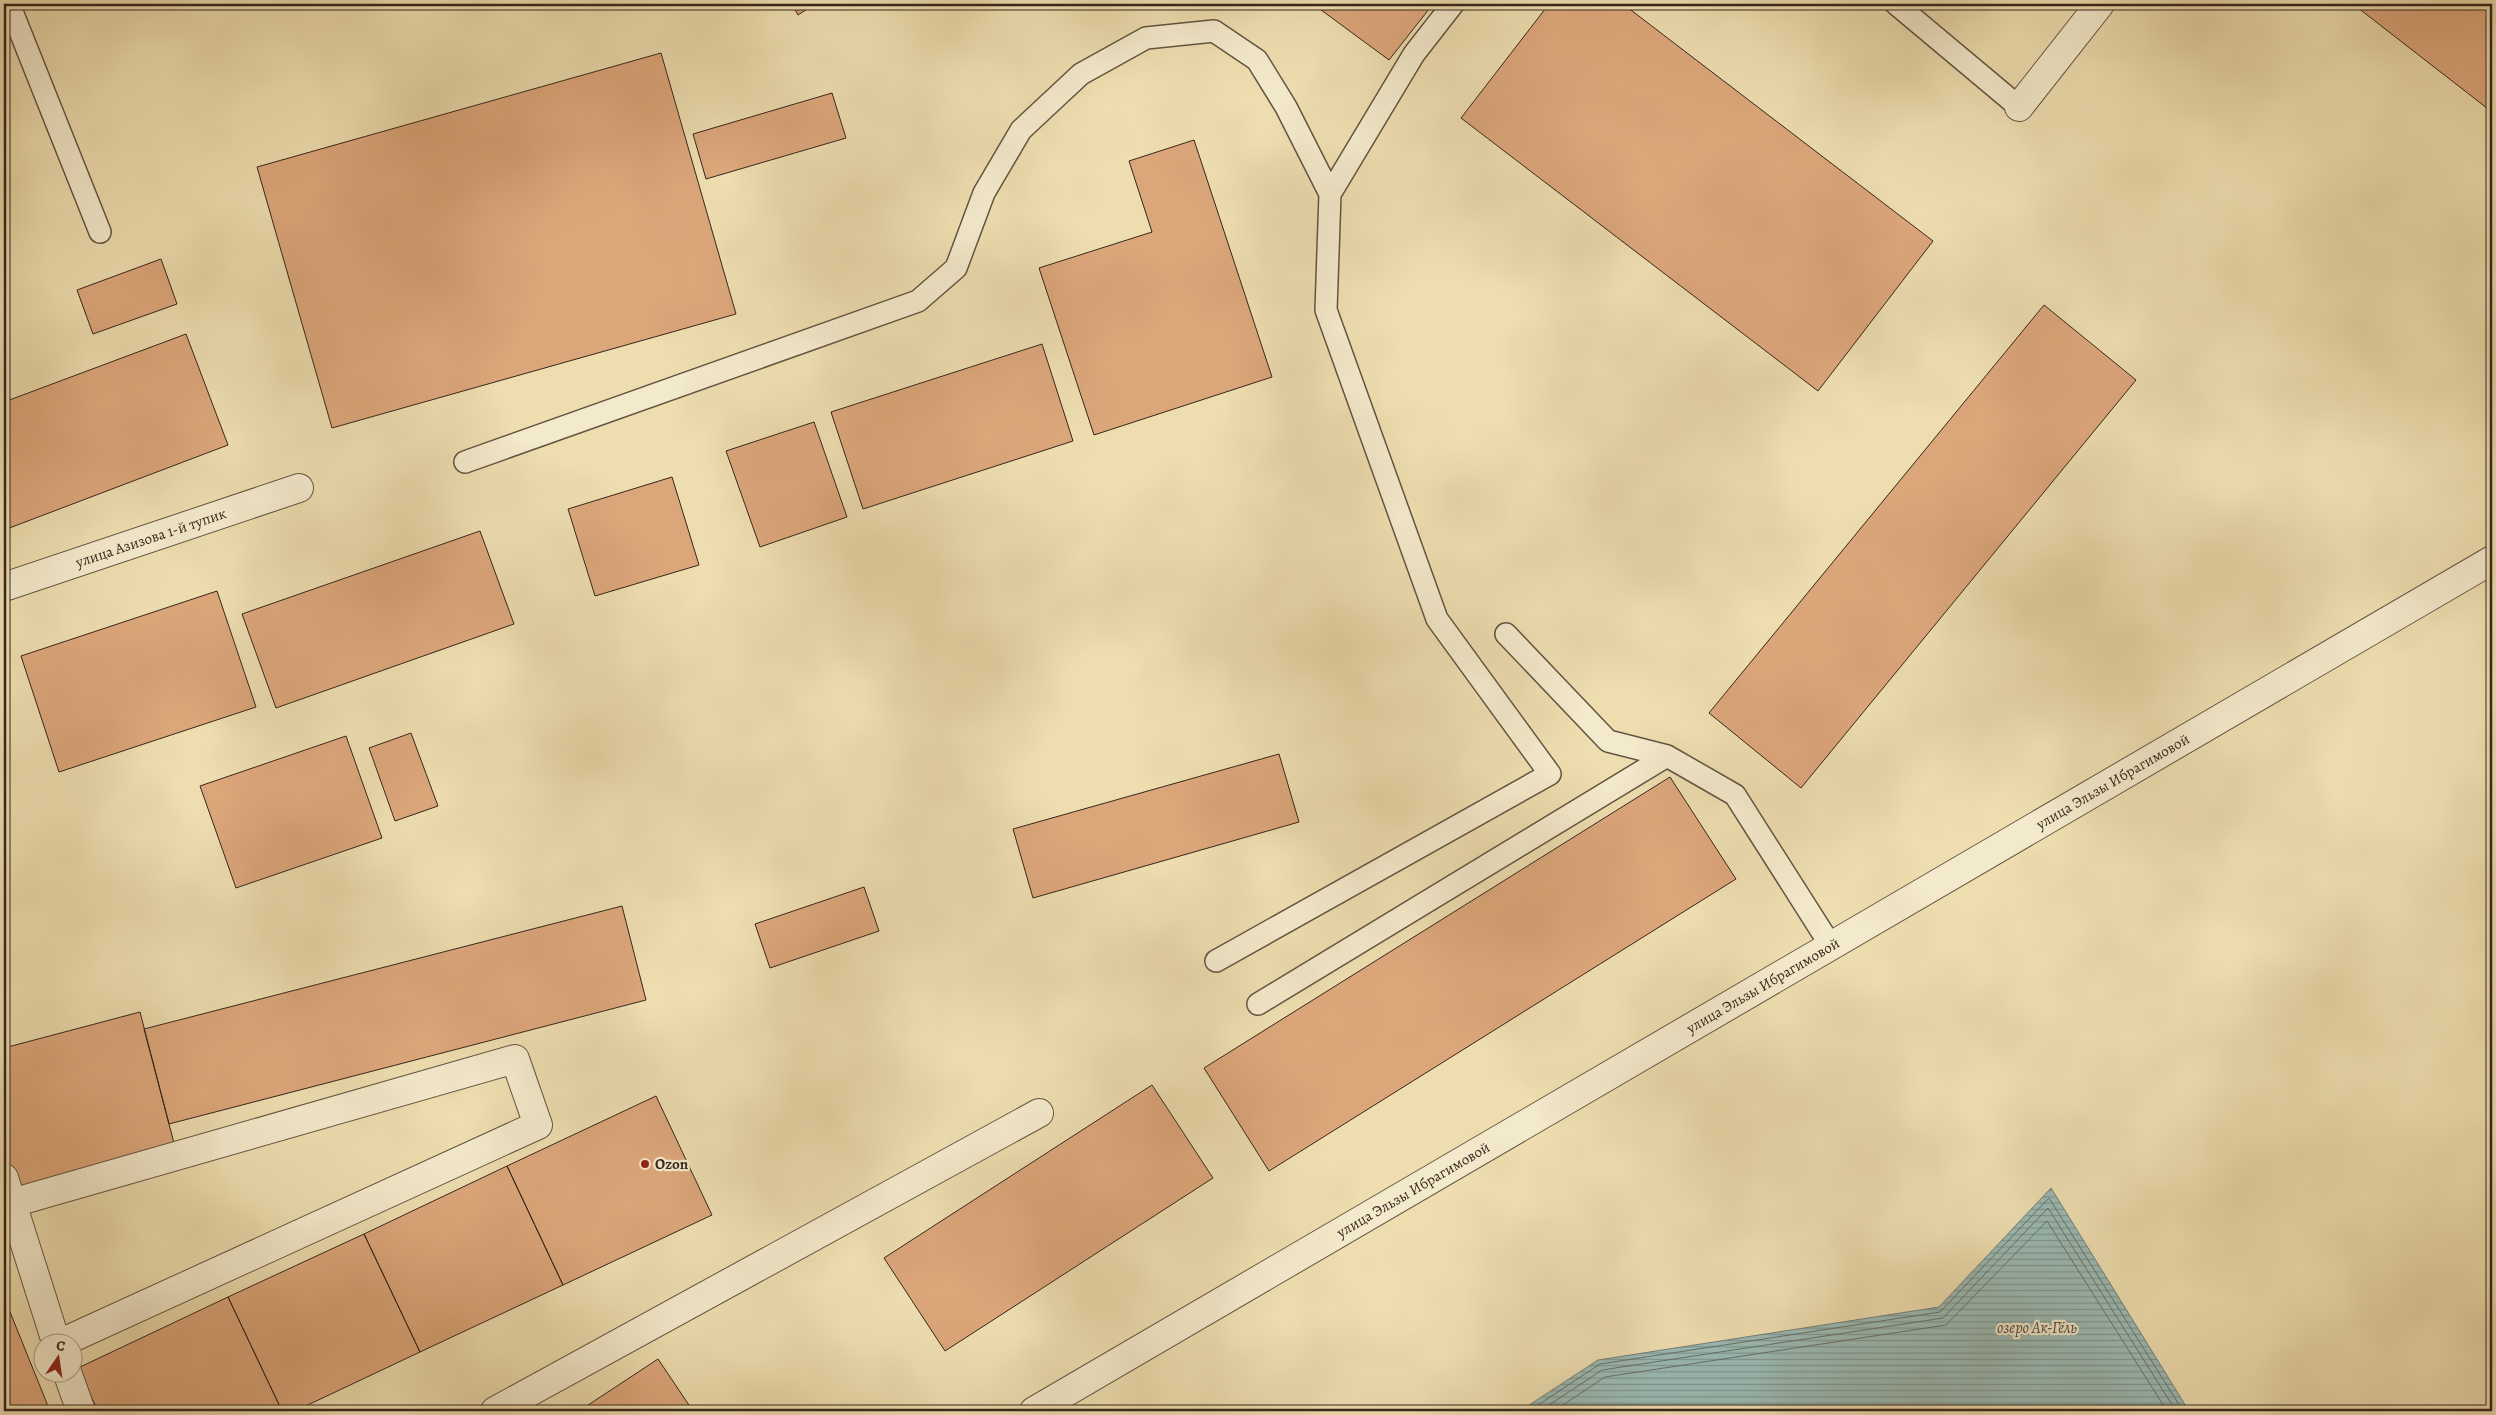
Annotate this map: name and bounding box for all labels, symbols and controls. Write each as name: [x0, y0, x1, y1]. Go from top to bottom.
street label: улица Азизова 1-й тупик: [72, 503, 229, 573]
street label: улица Эльзы Ибрагимовой: [2032, 729, 2193, 834]
street label: улица Эльзы Ибрагимовой: [1682, 933, 1843, 1039]
street label: улица Эльзы Ибрагимовой: [1332, 1137, 1494, 1243]
place label: Ozon: [655, 1154, 689, 1174]
marker: Ozon: [639, 1158, 651, 1170]
water label: озеро Ак-Гёль: [1997, 1317, 2077, 1339]
north arrow: [32, 1332, 82, 1382]
text: С: [54, 1336, 68, 1356]

